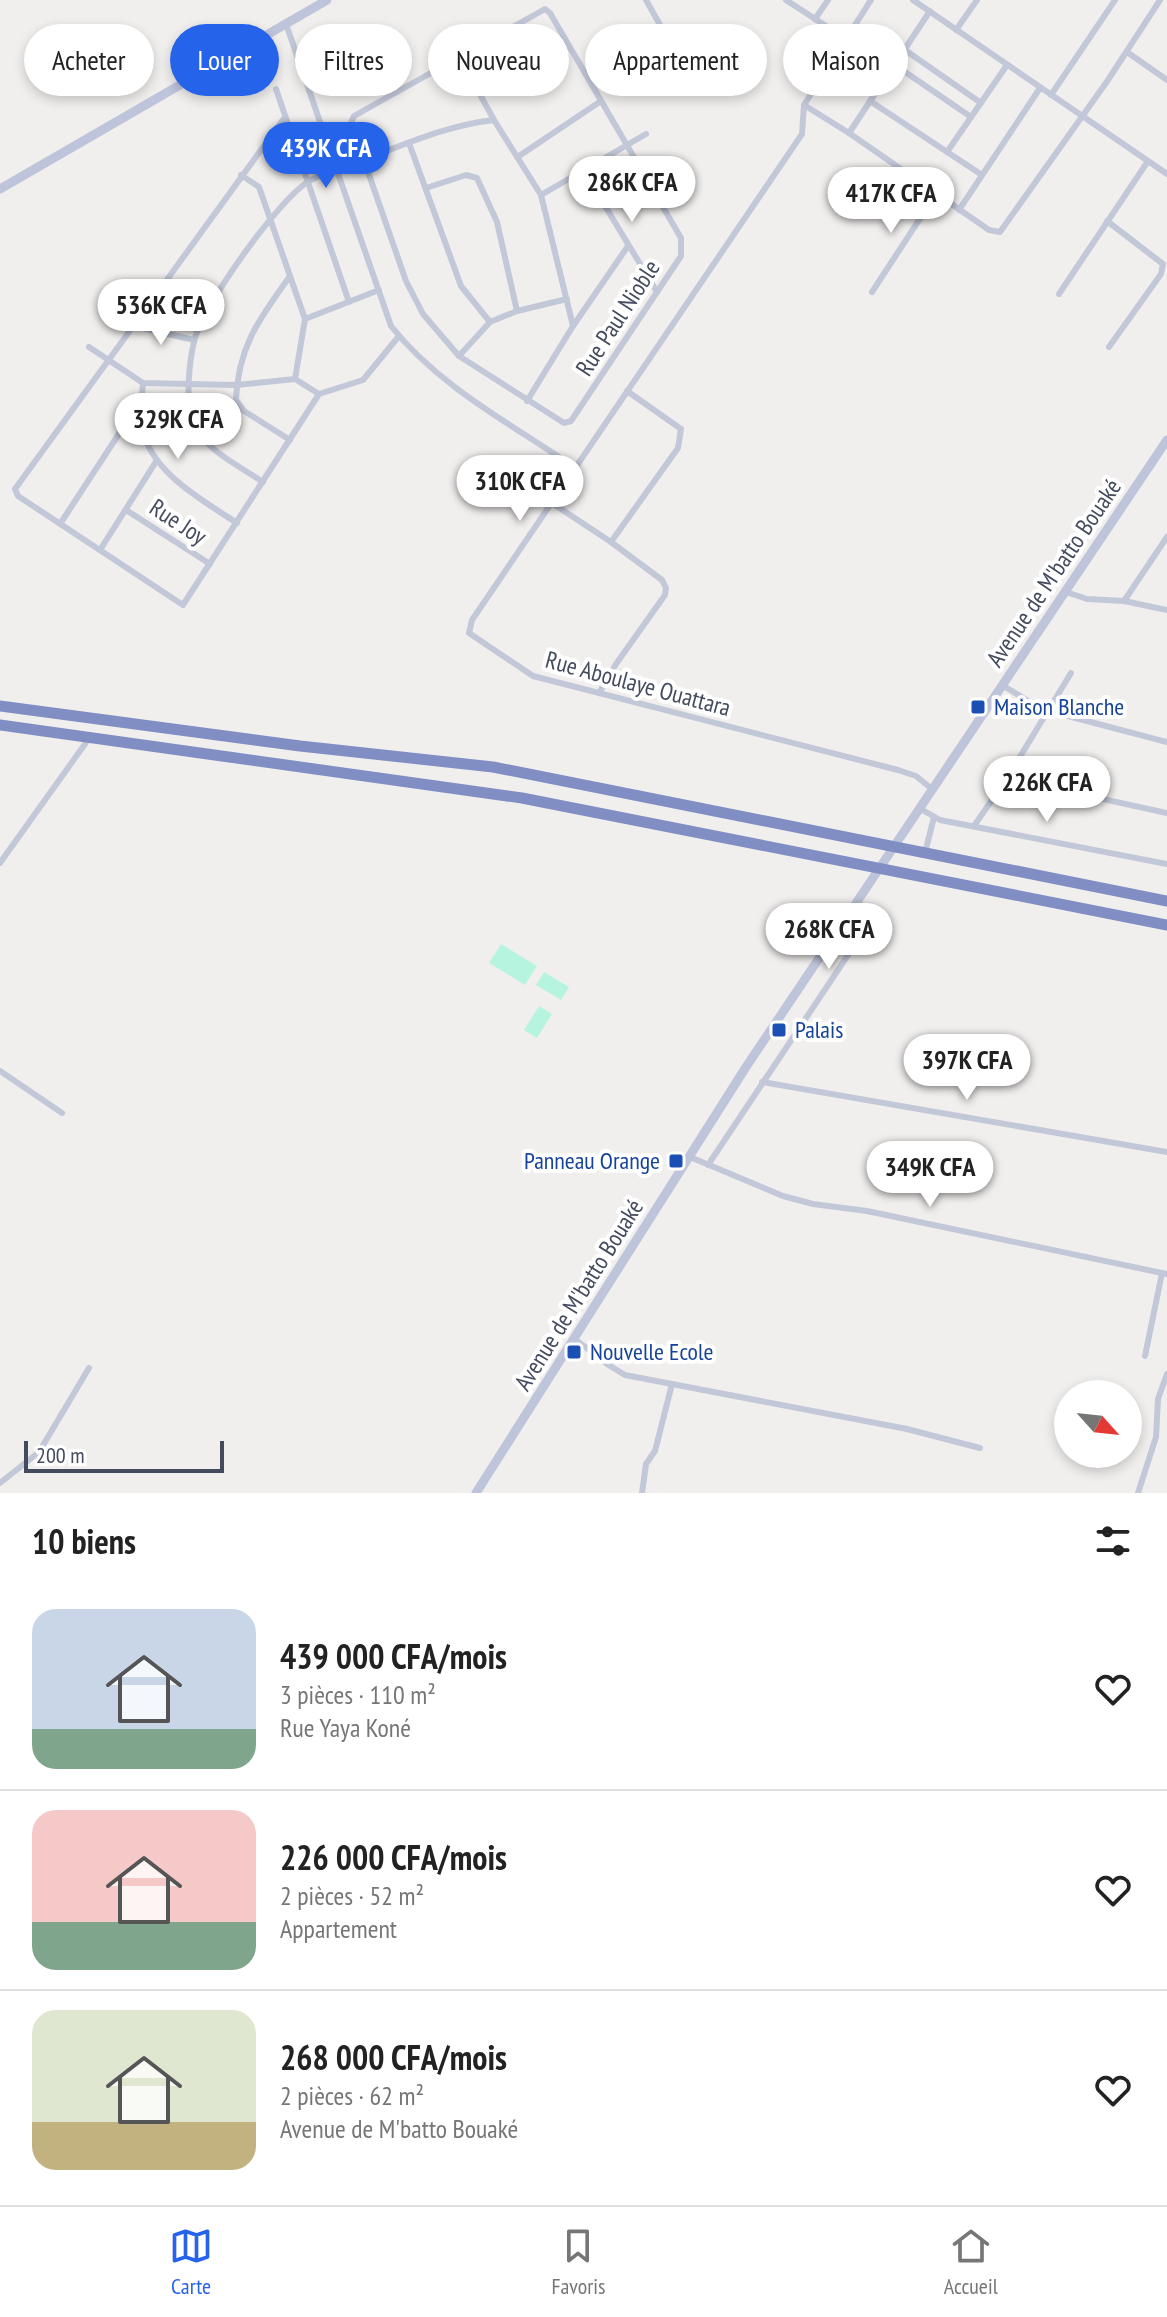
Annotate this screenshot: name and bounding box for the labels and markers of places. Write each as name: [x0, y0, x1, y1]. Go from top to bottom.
pin: 439K CFA: [243, 122, 409, 190]
pin: 286K CFA: [549, 156, 715, 224]
pin: 417K CFA: [808, 167, 974, 235]
pin: 536K CFA: [78, 279, 244, 347]
pin: 329K CFA: [95, 393, 261, 461]
pin: 310K CFA: [437, 455, 603, 523]
place label: Maison Blanche: [994, 691, 1124, 722]
marker: Maison Blanche: [969, 698, 987, 716]
pin: 226K CFA: [964, 756, 1130, 824]
pin: 268K CFA: [746, 903, 912, 971]
place label: Palais: [795, 1014, 843, 1045]
marker: Palais: [770, 1021, 788, 1039]
pin: 397K CFA: [884, 1034, 1050, 1102]
pin: 349K CFA: [847, 1141, 1013, 1209]
place label: Panneau Orange: [524, 1145, 660, 1176]
marker: Panneau Orange: [667, 1152, 685, 1170]
place label: Nouvelle Ecole: [590, 1336, 713, 1367]
marker: Nouvelle Ecole: [565, 1343, 583, 1361]

